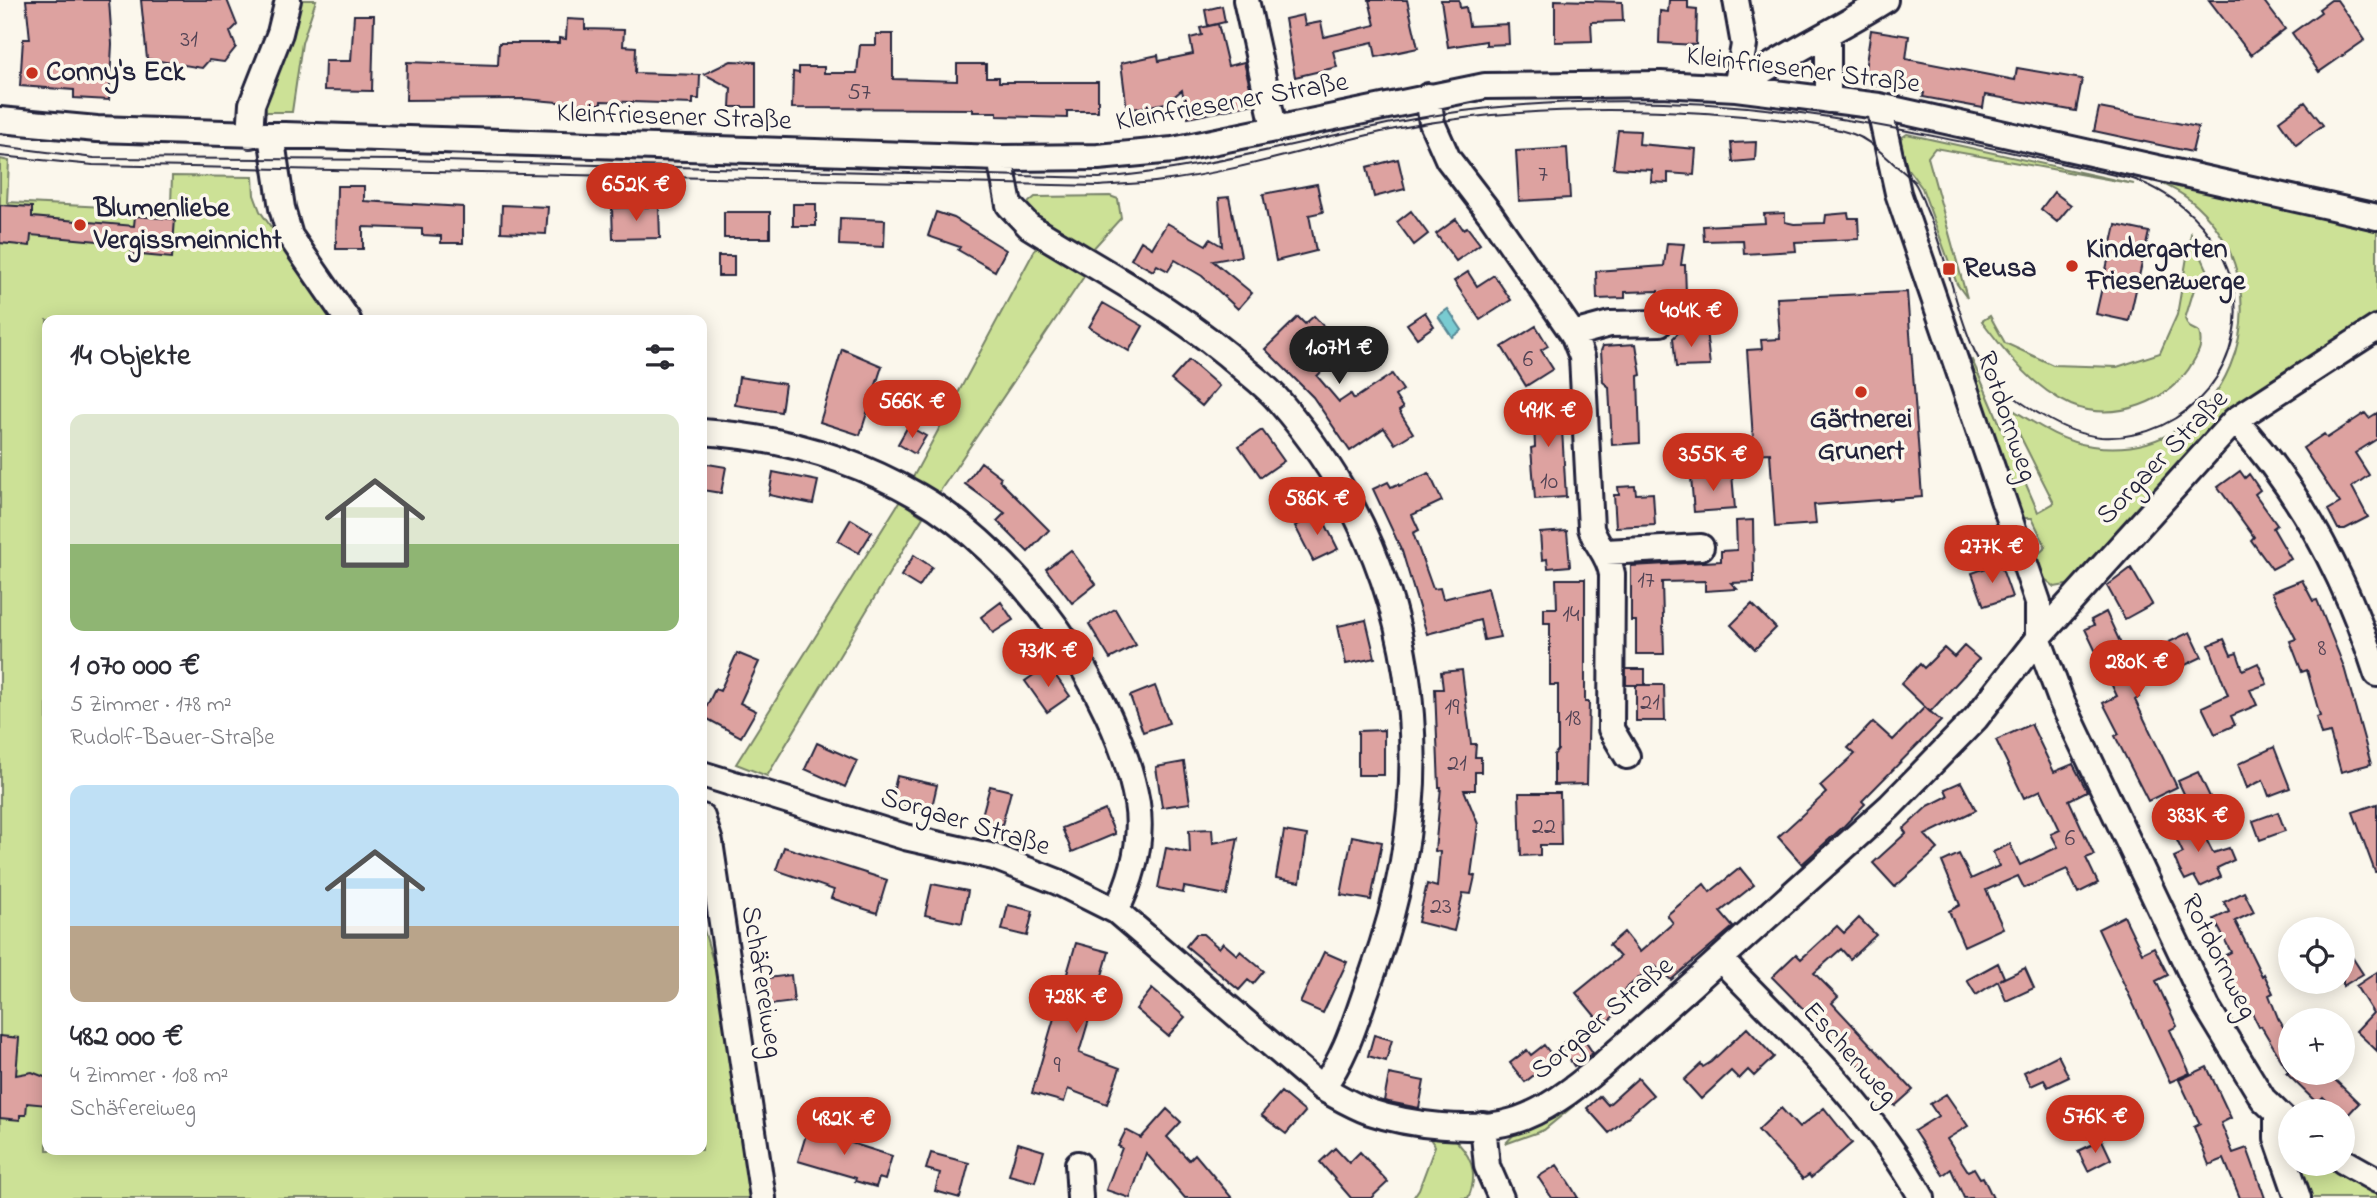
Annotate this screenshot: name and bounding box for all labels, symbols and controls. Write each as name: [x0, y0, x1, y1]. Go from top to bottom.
house number: 31: [180, 23, 198, 58]
street label: Kleinfriesener Straße: [1684, 36, 1923, 106]
place label: Conny's Eck: [46, 53, 186, 94]
street label: Kleinfriesener Straße: [1113, 62, 1352, 144]
marker: Conny's Eck: [24, 65, 40, 81]
house number: 57: [847, 76, 871, 111]
street label: Kleinfriesener Straße: [556, 93, 793, 143]
house number: 7: [1538, 158, 1548, 193]
pin: 652K €: [579, 164, 693, 223]
text: 652K €: [602, 169, 670, 202]
place label: Blumenliebe Vergissmeinnicht: [92, 189, 282, 263]
marker: Blumenliebe Vergissmeinnicht: [72, 217, 88, 233]
place label: Kindergarten Friesenzwerge: [2084, 230, 2247, 304]
place label: Reusa: [1963, 249, 2036, 290]
marker: Kindergarten Friesenzwerge: [2064, 258, 2080, 274]
marker: Reusa: [1941, 261, 1957, 277]
pin: 404K €: [1634, 290, 1748, 349]
text: 404K €: [1660, 295, 1722, 328]
pin: 1.07M €: [1274, 326, 1404, 386]
text: 1.07M €: [1305, 332, 1373, 365]
text: 14 Objekte: [70, 335, 190, 379]
icon: filters: [641, 338, 679, 376]
house number: 6: [1523, 343, 1534, 378]
street label: Rotdornweg: [1965, 346, 2047, 488]
pin: 566K €: [855, 380, 969, 440]
street label: Sorgaer Straße: [2087, 380, 2239, 535]
marker: Gärtnerei Grunert: [1853, 384, 1869, 400]
text: 566K €: [879, 386, 945, 419]
pin: 491K €: [1491, 390, 1605, 449]
text: 491K €: [1520, 395, 1576, 428]
place label: Gärtnerei Grunert: [1810, 400, 1912, 473]
pin: 355K €: [1656, 434, 1770, 493]
text: 355K €: [1679, 439, 1747, 472]
icon: home: [312, 460, 438, 586]
house number: 10: [1540, 465, 1558, 500]
pin: 586K €: [1260, 477, 1374, 537]
text: 586K €: [1285, 483, 1349, 516]
pin: 277K €: [1935, 526, 2049, 585]
text: 277K €: [1960, 531, 2024, 564]
house number: 17: [1637, 564, 1655, 599]
house number: 14: [1562, 598, 1580, 633]
pin: 731K €: [991, 630, 1105, 689]
house number: 8: [2318, 632, 2327, 667]
text: 731K €: [1018, 635, 1078, 668]
pin: 280K €: [2080, 640, 2194, 700]
text: 1 070 000 €: [70, 645, 200, 689]
text: 280K €: [2106, 646, 2168, 679]
house number: 21: [1640, 686, 1660, 721]
text: 5 Zimmer · 178 m²: [70, 689, 231, 722]
house number: 19: [1445, 691, 1460, 726]
house number: 18: [1565, 702, 1581, 737]
text: Rudolf-Bauer-Straße: [70, 722, 275, 755]
house number: 21: [1447, 747, 1467, 782]
street label: Sorgaer Straße: [875, 778, 1055, 868]
pin: 383K €: [2141, 794, 2255, 854]
text: 383K €: [2168, 800, 2228, 833]
house number: 22: [1532, 810, 1556, 845]
house number: 6: [2065, 822, 2076, 857]
icon: home: [312, 831, 438, 957]
street label: Rotdornweg: [2169, 887, 2267, 1027]
house number: 23: [1430, 890, 1452, 925]
street label: Schäfereiweg: [729, 903, 793, 1061]
map controls: [2278, 917, 2355, 1176]
button: locate: [2278, 917, 2355, 994]
street label: Sorgaer Straße: [1523, 947, 1684, 1091]
pin: 728K €: [1019, 976, 1133, 1035]
text: 728K €: [1045, 981, 1107, 1014]
street label: Eschenweg: [1791, 993, 1907, 1115]
button: +: [2278, 1008, 2355, 1085]
text: 482 000 €: [70, 1016, 183, 1060]
house number: 9: [1053, 1049, 1061, 1084]
text: 4 Zimmer · 108 m²: [70, 1060, 228, 1093]
text: Schäfereiweg: [70, 1093, 196, 1126]
pin: 576K €: [2038, 1096, 2152, 1155]
pin: 482K €: [787, 1098, 901, 1157]
button: −: [2278, 1099, 2355, 1176]
text: 576K €: [2062, 1101, 2128, 1134]
text: 482K €: [813, 1103, 875, 1136]

